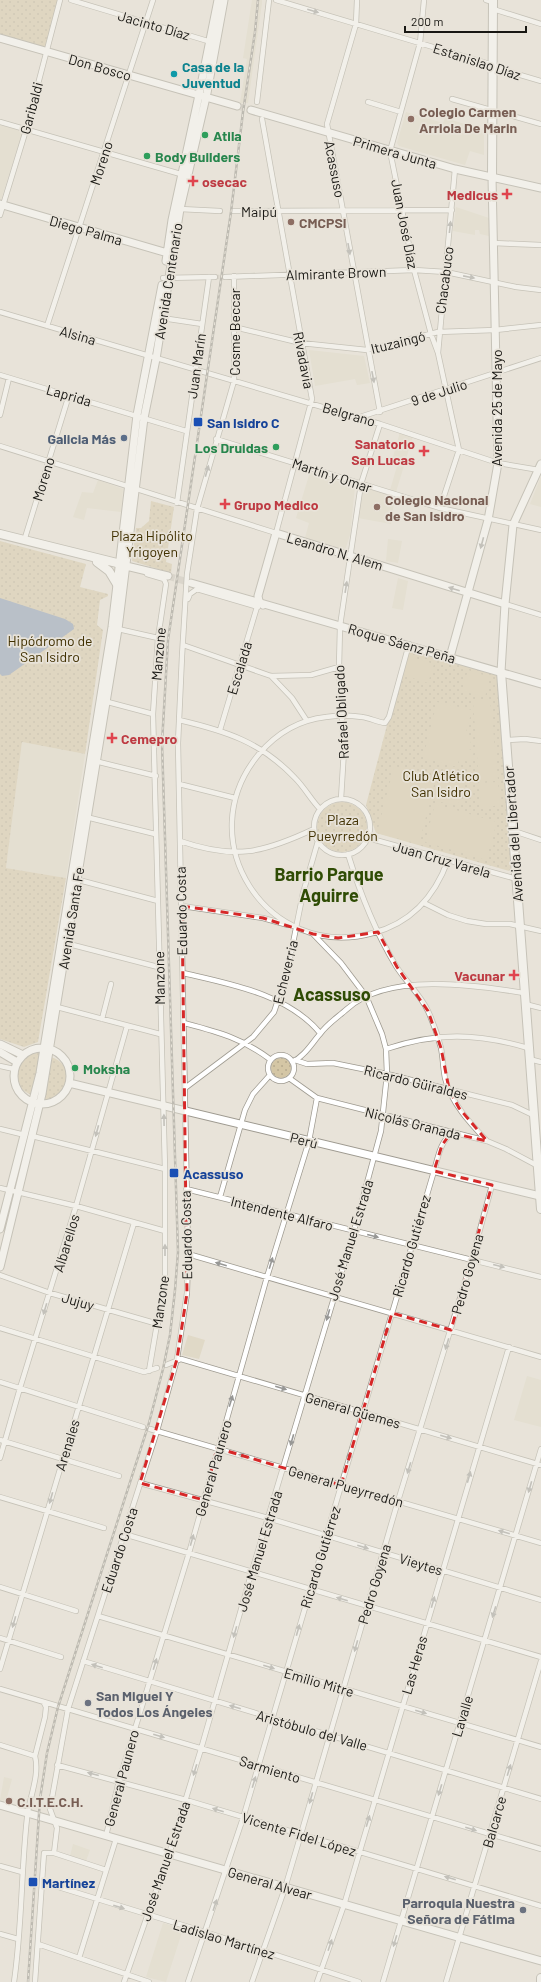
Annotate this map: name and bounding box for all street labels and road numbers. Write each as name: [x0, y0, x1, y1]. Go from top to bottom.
street label: Jacinto Díaz: [116, 7, 192, 43]
street label: Estanislao Díaz: [431, 39, 523, 83]
street label: Don Bosco: [67, 50, 133, 84]
street label: Garibaldi: [16, 80, 46, 136]
street label: Primera Junta: [351, 132, 439, 172]
street label: Moreno: [86, 139, 116, 187]
street label: Acassuso: [321, 139, 349, 199]
street label: Juan José Díaz: [388, 178, 422, 270]
street label: Maipú: [241, 203, 277, 220]
street label: Diego Palma: [48, 211, 124, 249]
street label: Avenida Centenario: [150, 222, 186, 340]
street label: Chacabuco: [431, 245, 457, 315]
street label: Almirante Brown: [285, 263, 387, 283]
street label: Cosme Beccar: [226, 288, 243, 376]
street label: Alsina: [58, 322, 98, 348]
street label: Ituzaingó: [369, 327, 427, 357]
street label: Rivadavia: [290, 330, 318, 390]
street label: Juan Marín: [183, 332, 209, 400]
street label: Avenida 25 de Mayo: [488, 349, 505, 467]
street label: 9 de Julio: [409, 375, 469, 409]
street label: Laprida: [44, 380, 94, 410]
street label: Belgrano: [321, 398, 377, 430]
street label: Martín y Omar: [290, 454, 374, 496]
street label: Moreno: [28, 455, 58, 503]
street label: Leandro N. Alem: [285, 528, 385, 574]
street label: Roque Sáenz Peña: [346, 620, 458, 666]
street label: Manzone: [147, 627, 169, 681]
street label: Escalada: [223, 639, 255, 697]
street label: Rafael Obligado: [330, 665, 352, 759]
street label: Avenida del Libertador: [500, 765, 526, 903]
street label: Juan Cruz Varela: [391, 837, 493, 881]
street label: Avenida Santa Fe: [55, 866, 87, 970]
street label: Eduardo Costa: [172, 866, 190, 956]
street label: Echeverria: [269, 938, 301, 1006]
street label: Manzone: [150, 951, 168, 1005]
street label: Ricardo Güiraldes: [362, 1061, 470, 1103]
street label: Nicolás Granada: [363, 1103, 463, 1143]
street label: Perú: [288, 1128, 320, 1152]
street label: José Manuel Estrada: [323, 1177, 377, 1303]
street label: Eduardo Costa: [177, 1190, 195, 1280]
street label: Intendente Alfaro: [229, 1192, 335, 1234]
street label: Ricardo Gutiérrez: [388, 1193, 434, 1299]
street label: Albarellos: [49, 1212, 83, 1274]
street label: Pedro Goyena: [447, 1232, 487, 1316]
street label: Manzone: [148, 1274, 172, 1330]
street label: Jujuy: [60, 1288, 97, 1314]
street label: General Güemes: [303, 1388, 403, 1432]
street label: Arenales: [51, 1417, 83, 1473]
street label: General Paunero: [191, 1418, 235, 1518]
street label: General Pueyrredón: [286, 1461, 406, 1511]
street label: José Manuel Estrada: [232, 1488, 286, 1614]
street label: Ricardo Gutiérrez: [296, 1504, 344, 1610]
street label: Eduardo Costa: [97, 1505, 141, 1595]
street label: Pedro Goyena: [354, 1542, 394, 1626]
street label: Vieytes: [397, 1549, 445, 1579]
street label: Las Heras: [398, 1633, 431, 1696]
street label: Emilio Mitre: [282, 1664, 356, 1700]
street label: Lavalle: [448, 1693, 476, 1739]
street label: Aristóbulo del Valle: [254, 1706, 370, 1754]
street label: General Paunero: [100, 1728, 142, 1828]
street label: Sarmiento: [237, 1752, 303, 1786]
street label: Balcarce: [478, 1794, 510, 1850]
street label: José Manuel Estrada: [136, 1799, 194, 1923]
street label: Vicente Fidel López: [240, 1809, 358, 1859]
street label: General Alvear: [226, 1863, 314, 1903]
street label: Ladislao Martínez: [171, 1915, 277, 1963]

